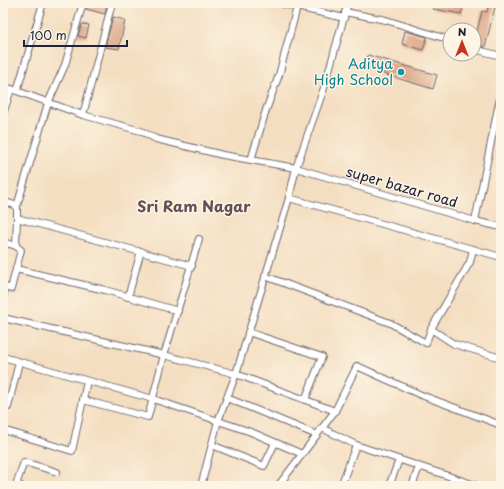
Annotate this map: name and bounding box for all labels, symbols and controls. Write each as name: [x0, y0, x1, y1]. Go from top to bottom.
scale bar: [24, 22, 127, 48]
north arrow: [442, 22, 482, 62]
text: N: [458, 23, 467, 40]
text: 100 m: [30, 26, 67, 44]
place label: Aditya High School: [314, 53, 393, 90]
marker: Aditya High School: [396, 67, 406, 77]
street label: super bazar road: [344, 161, 460, 212]
district label: Sri Ram Nagar: [137, 194, 251, 217]

